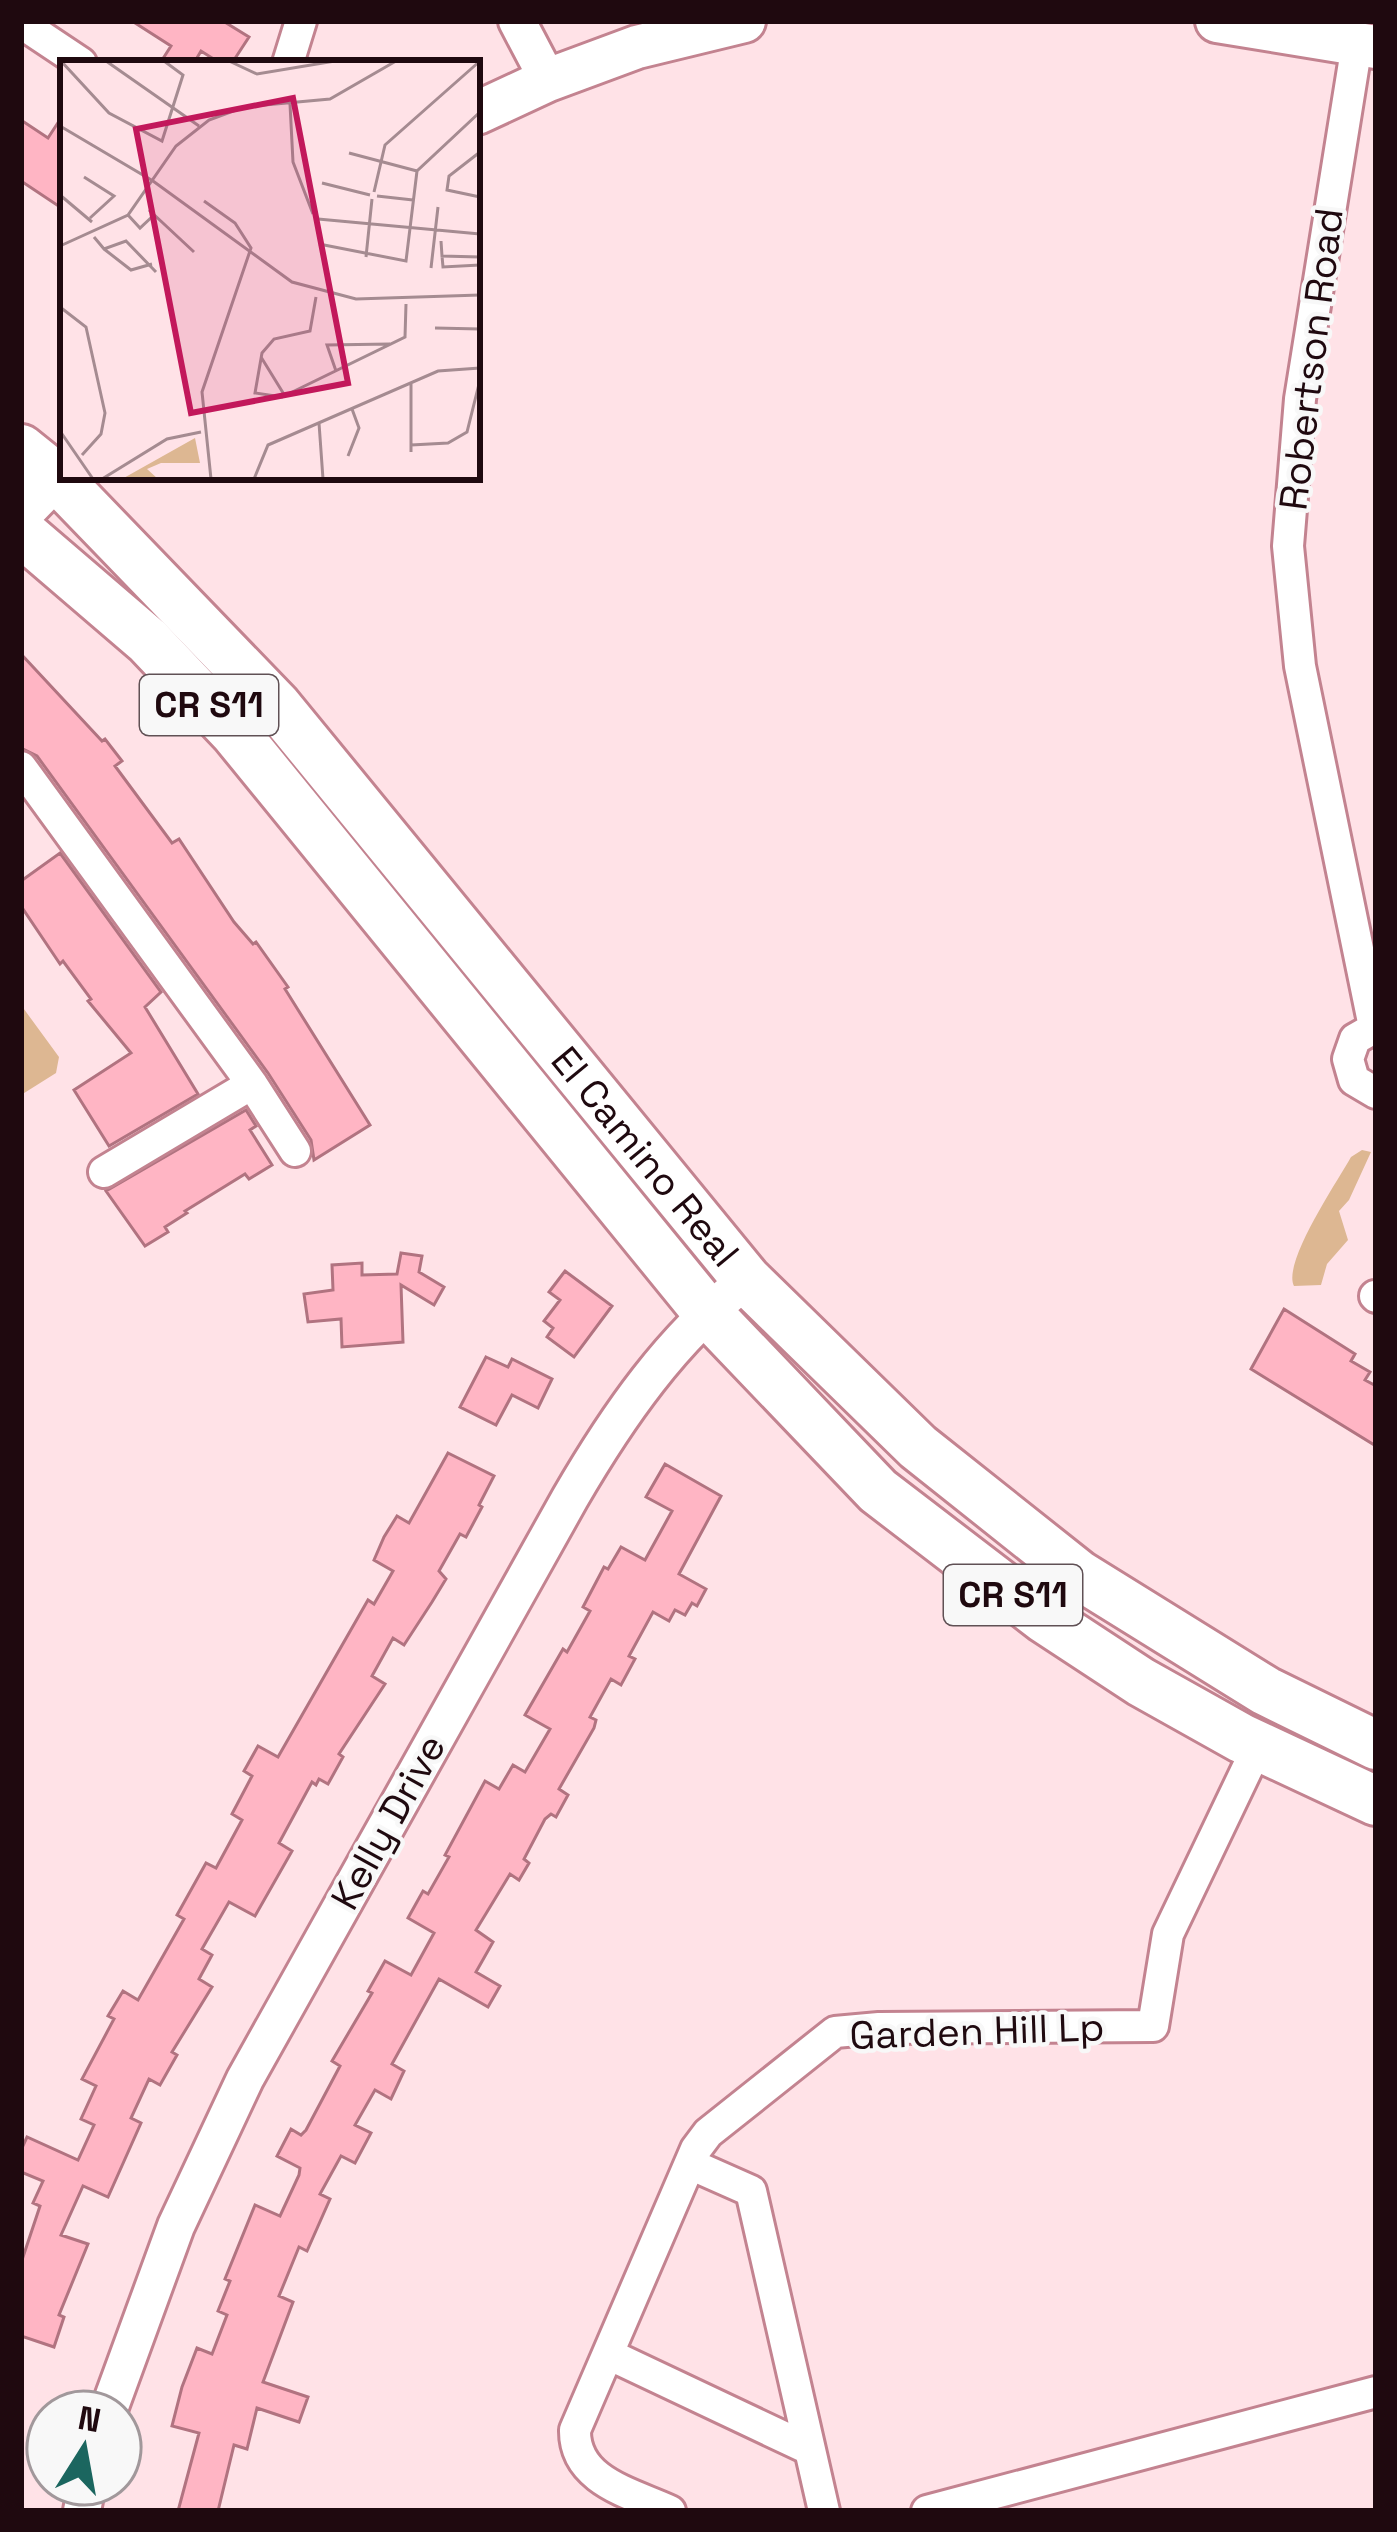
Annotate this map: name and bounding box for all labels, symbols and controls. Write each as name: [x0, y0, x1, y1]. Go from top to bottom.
inset map: [60, 60, 480, 480]
street label: Robertson Road: [1268, 205, 1354, 513]
road number: CR S11: [140, 675, 278, 735]
street label: El Camino Real: [541, 1036, 750, 1276]
road number: CR S11: [944, 1565, 1082, 1625]
street label: Kelly Drive: [320, 1726, 456, 1918]
street label: Garden Hill Lp: [849, 2002, 1105, 2060]
north arrow: [24, 2388, 144, 2508]
text: N: [75, 2397, 104, 2442]

